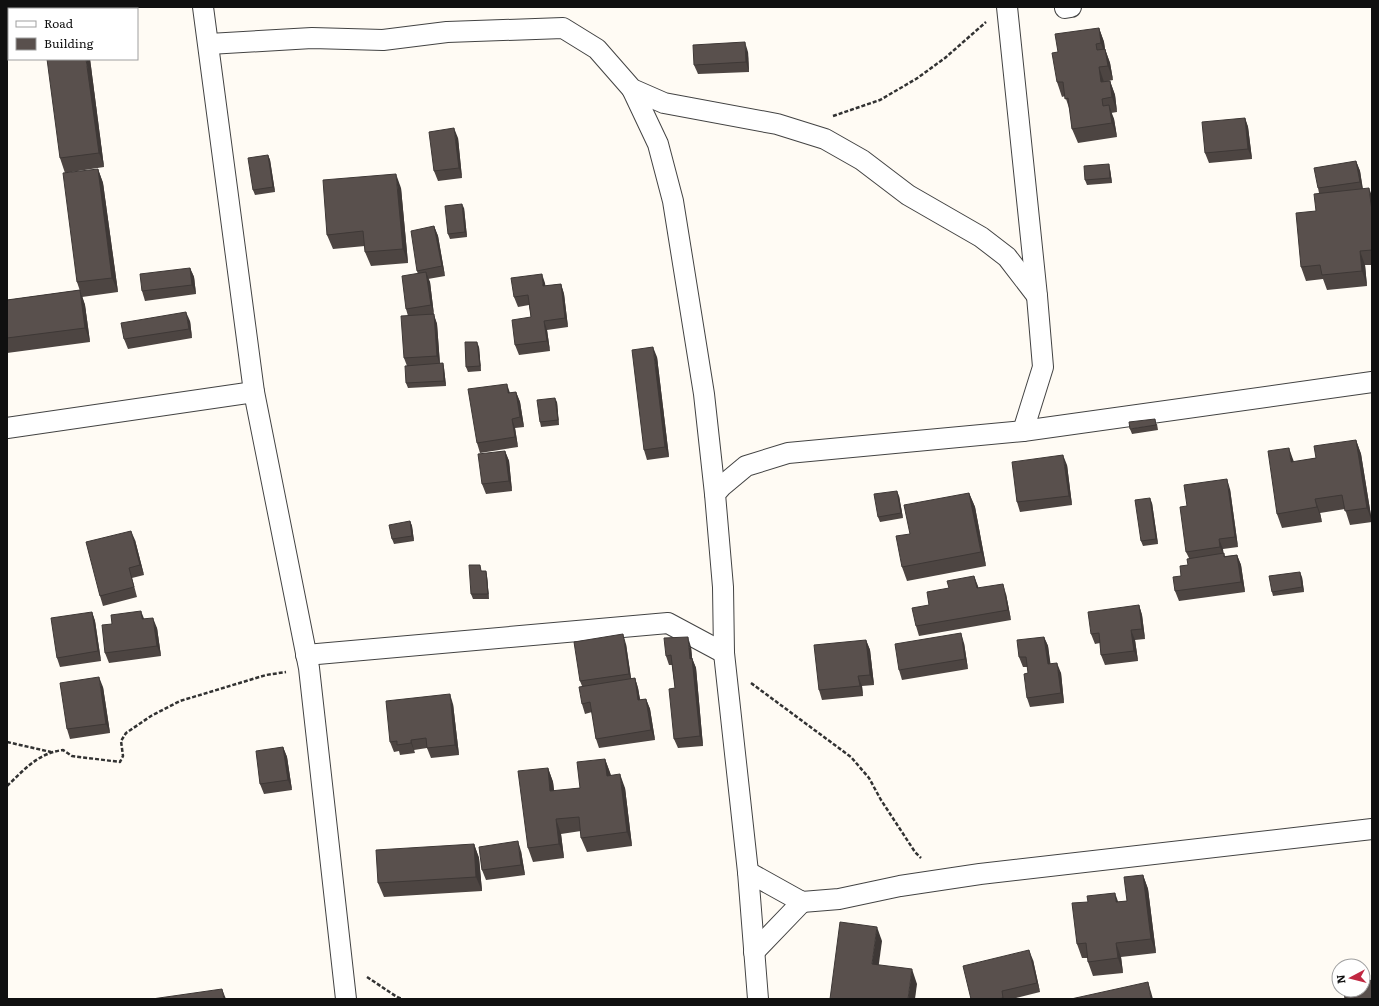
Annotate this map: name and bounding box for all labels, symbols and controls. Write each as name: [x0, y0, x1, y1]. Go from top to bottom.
legend: [8, 8, 138, 60]
text: Road: [44, 14, 74, 32]
text: Building: [44, 34, 94, 52]
north arrow: [1331, 958, 1371, 998]
text: N: [1332, 974, 1349, 985]

